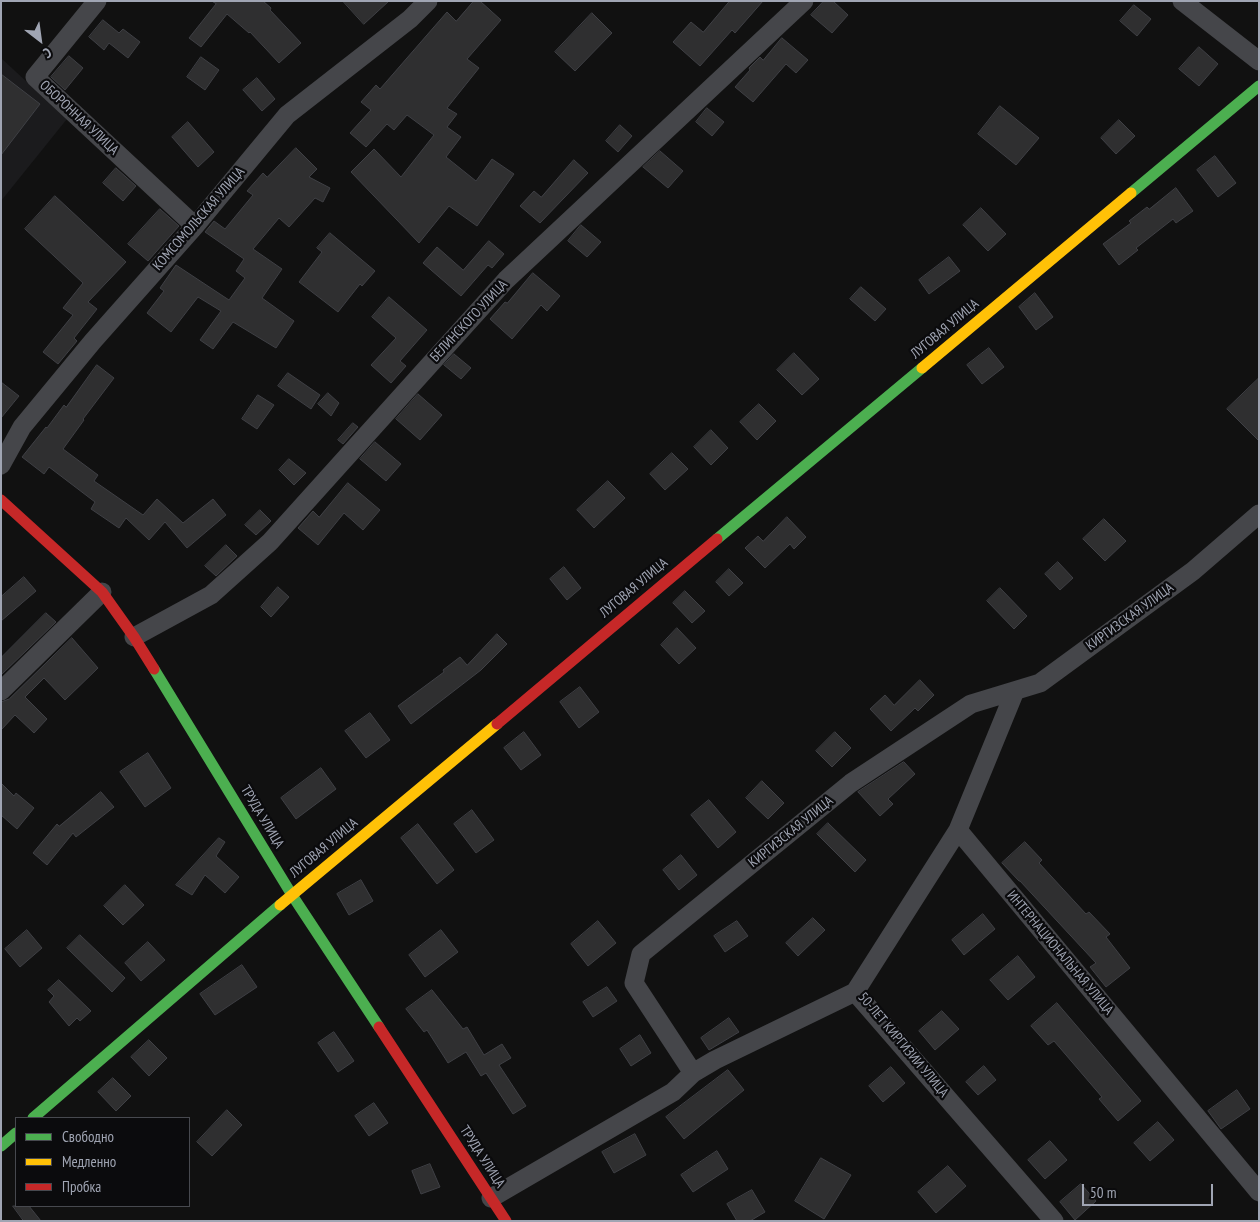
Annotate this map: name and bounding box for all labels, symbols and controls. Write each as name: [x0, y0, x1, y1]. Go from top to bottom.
north arrow: [15, 15, 65, 65]
text: С: [40, 44, 55, 62]
street label: ОБОРОННАЯ УЛИЦА: [36, 77, 122, 159]
street label: КОМСОМОЛЬСКАЯ УЛИЦА: [150, 164, 248, 274]
street label: БЕЛИНСКОГО УЛИЦА: [427, 277, 511, 365]
street label: ЛУГОВАЯ УЛИЦА: [908, 296, 982, 362]
street label: ЛУГОВАЯ УЛИЦА: [597, 555, 671, 621]
street label: КИРГИЗСКАЯ УЛИЦА: [1083, 580, 1177, 654]
street label: ТРУДА УЛИЦА: [237, 782, 287, 852]
street label: КИРГИЗСКАЯ УЛИЦА: [745, 793, 837, 871]
street label: ЛУГОВАЯ УЛИЦА: [287, 815, 361, 881]
street label: ИНТЕРНАЦИОНАЛЬНАЯ УЛИЦА: [1003, 888, 1117, 1018]
street label: 50-ЛЕТ КИРГИЗИИ УЛИЦА: [854, 989, 952, 1101]
legend: [15, 1117, 190, 1207]
street label: ТРУДА УЛИЦА: [456, 1123, 508, 1191]
text: Свободно: [62, 1127, 114, 1146]
text: Медленно: [62, 1152, 116, 1171]
scale bar: [1085, 1174, 1216, 1206]
text: Пробка: [62, 1177, 101, 1196]
text: 50 m: [1090, 1183, 1116, 1202]

